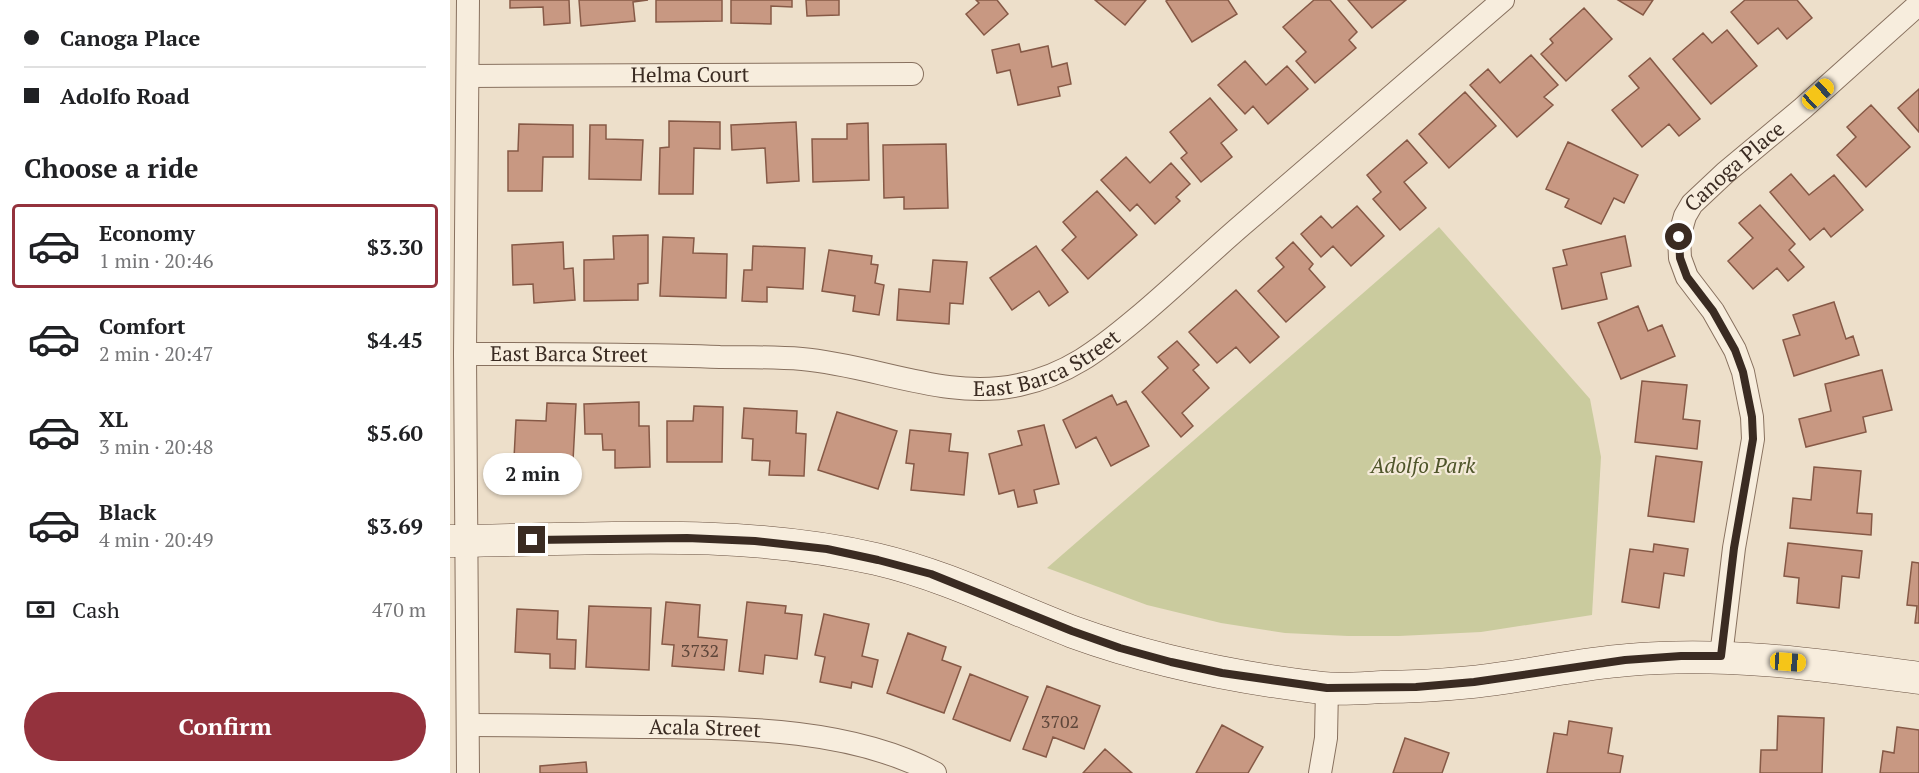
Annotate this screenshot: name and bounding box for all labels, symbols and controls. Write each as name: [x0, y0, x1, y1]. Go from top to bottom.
text: Canoga Place: [60, 23, 200, 52]
street label: Helma Court: [631, 60, 750, 88]
car: [1799, 75, 1837, 113]
text: Adolfo Road: [60, 81, 190, 110]
street label: Canoga Place: [1678, 114, 1790, 217]
text: Choose a ride: [24, 150, 199, 186]
text: Economy: [99, 218, 195, 247]
icon: car: [27, 219, 81, 273]
route start: [1665, 223, 1692, 250]
text: $3.30: [367, 232, 423, 261]
text: 1 min · 20:46: [99, 247, 213, 274]
text: Comfort: [99, 311, 185, 340]
icon: car: [27, 312, 81, 366]
street label: East Barca Street: [973, 322, 1126, 402]
text: $4.45: [367, 325, 423, 354]
street label: East Barca Street: [490, 339, 648, 368]
text: 2 min · 20:47: [99, 340, 213, 367]
text: XL: [99, 404, 128, 433]
icon: car: [27, 405, 81, 459]
text: $5.60: [367, 418, 423, 447]
text: 3 min · 20:48: [99, 433, 213, 460]
park label: Adolfo Park: [1369, 451, 1476, 479]
callout: 2 min: [482, 453, 582, 495]
text: 2 min: [505, 460, 560, 487]
text: Black: [99, 497, 156, 526]
icon: car: [27, 498, 81, 552]
text: $3.69: [367, 511, 423, 540]
text: 4 min · 20:49: [99, 526, 213, 553]
route end: [518, 526, 545, 553]
icon: cash: [24, 593, 57, 626]
text: Cash: [72, 595, 120, 624]
text: 470 m: [372, 596, 426, 623]
house number: 3732: [681, 638, 719, 662]
car: [1769, 652, 1807, 672]
button: Confirm: [24, 692, 426, 761]
house number: 3702: [1041, 709, 1079, 733]
street label: Acala Street: [649, 712, 762, 743]

